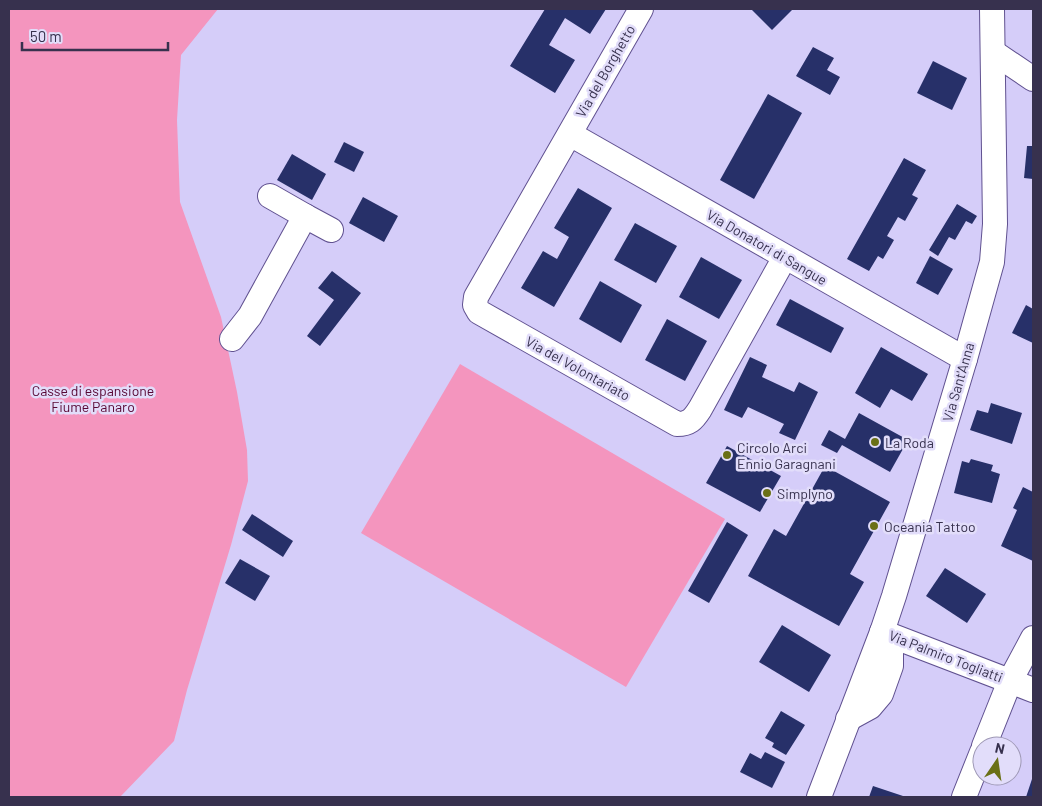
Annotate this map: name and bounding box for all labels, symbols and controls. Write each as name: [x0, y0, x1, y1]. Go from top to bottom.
scale bar: [22, 20, 169, 52]
street label: Via del Borghetto: [572, 22, 638, 120]
text: 50 m: [30, 27, 62, 45]
street label: Via Donatori di Sangue: [704, 206, 830, 288]
street label: Via del Volontariato: [523, 332, 633, 404]
street label: Via Sant'Anna: [939, 341, 977, 423]
park label: Casse di espansione Fiume Panaro: [32, 382, 154, 415]
place label: La Roda: [885, 434, 934, 451]
marker: La Roda: [869, 436, 881, 448]
place label: Circolo Arci Ennio Garagnani: [737, 439, 836, 472]
marker: Circolo Arci Ennio Garagnani: [721, 449, 733, 461]
place label: Simplyno: [777, 485, 833, 502]
marker: Simplyno: [761, 487, 773, 499]
place label: Oceania Tattoo: [884, 518, 976, 535]
marker: Oceania Tattoo: [868, 520, 880, 532]
street label: Via Palmiro Togliatti: [887, 626, 1005, 686]
north arrow: [972, 736, 1022, 786]
text: N: [994, 739, 1006, 757]

